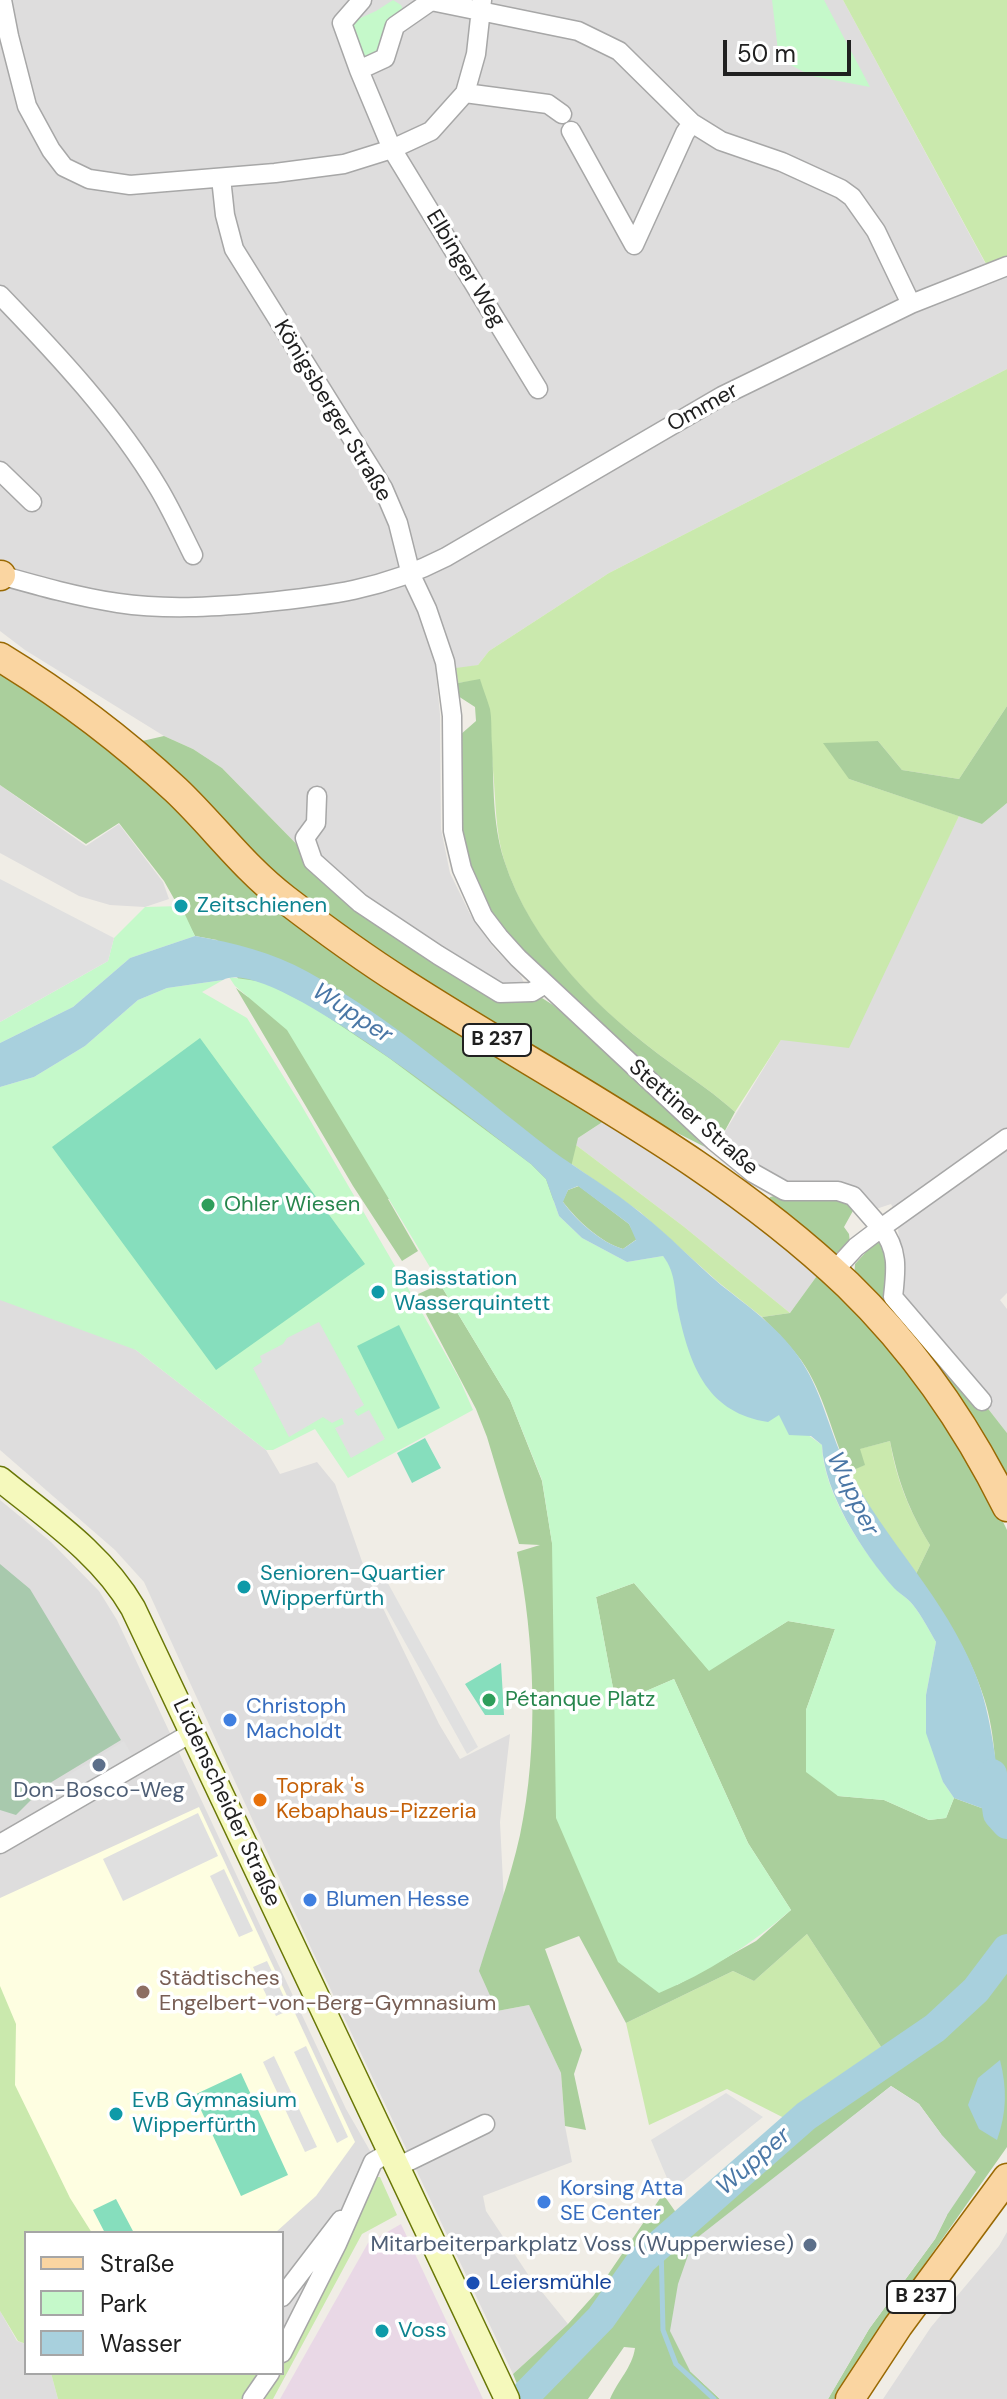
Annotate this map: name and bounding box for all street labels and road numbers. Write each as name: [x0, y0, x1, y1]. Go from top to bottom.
street label: Elbinger Weg: [420, 206, 510, 332]
street label: Königsberger Straße: [267, 315, 397, 507]
street label: Ommer: [663, 378, 743, 438]
road number: B 237: [463, 1024, 531, 1056]
street label: Stettiner Straße: [623, 1055, 763, 1181]
street label: Lüdenscheider Straße: [166, 1695, 286, 1911]
road number: B 237: [887, 2281, 955, 2313]

